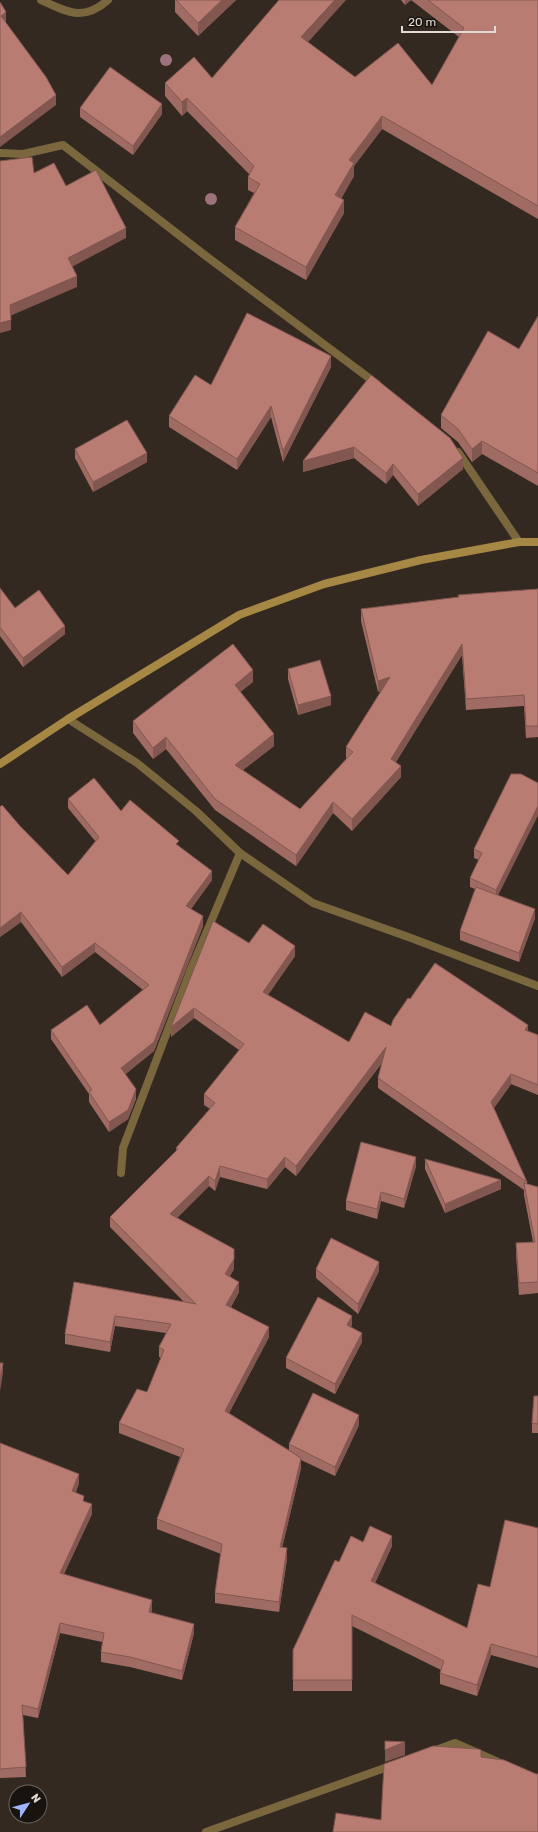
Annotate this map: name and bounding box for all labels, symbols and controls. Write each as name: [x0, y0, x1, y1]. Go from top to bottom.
scale bar: [402, 8, 495, 34]
text: 20 m: [408, 15, 436, 29]
north arrow: [8, 1784, 48, 1824]
text: N: [28, 1791, 43, 1806]

